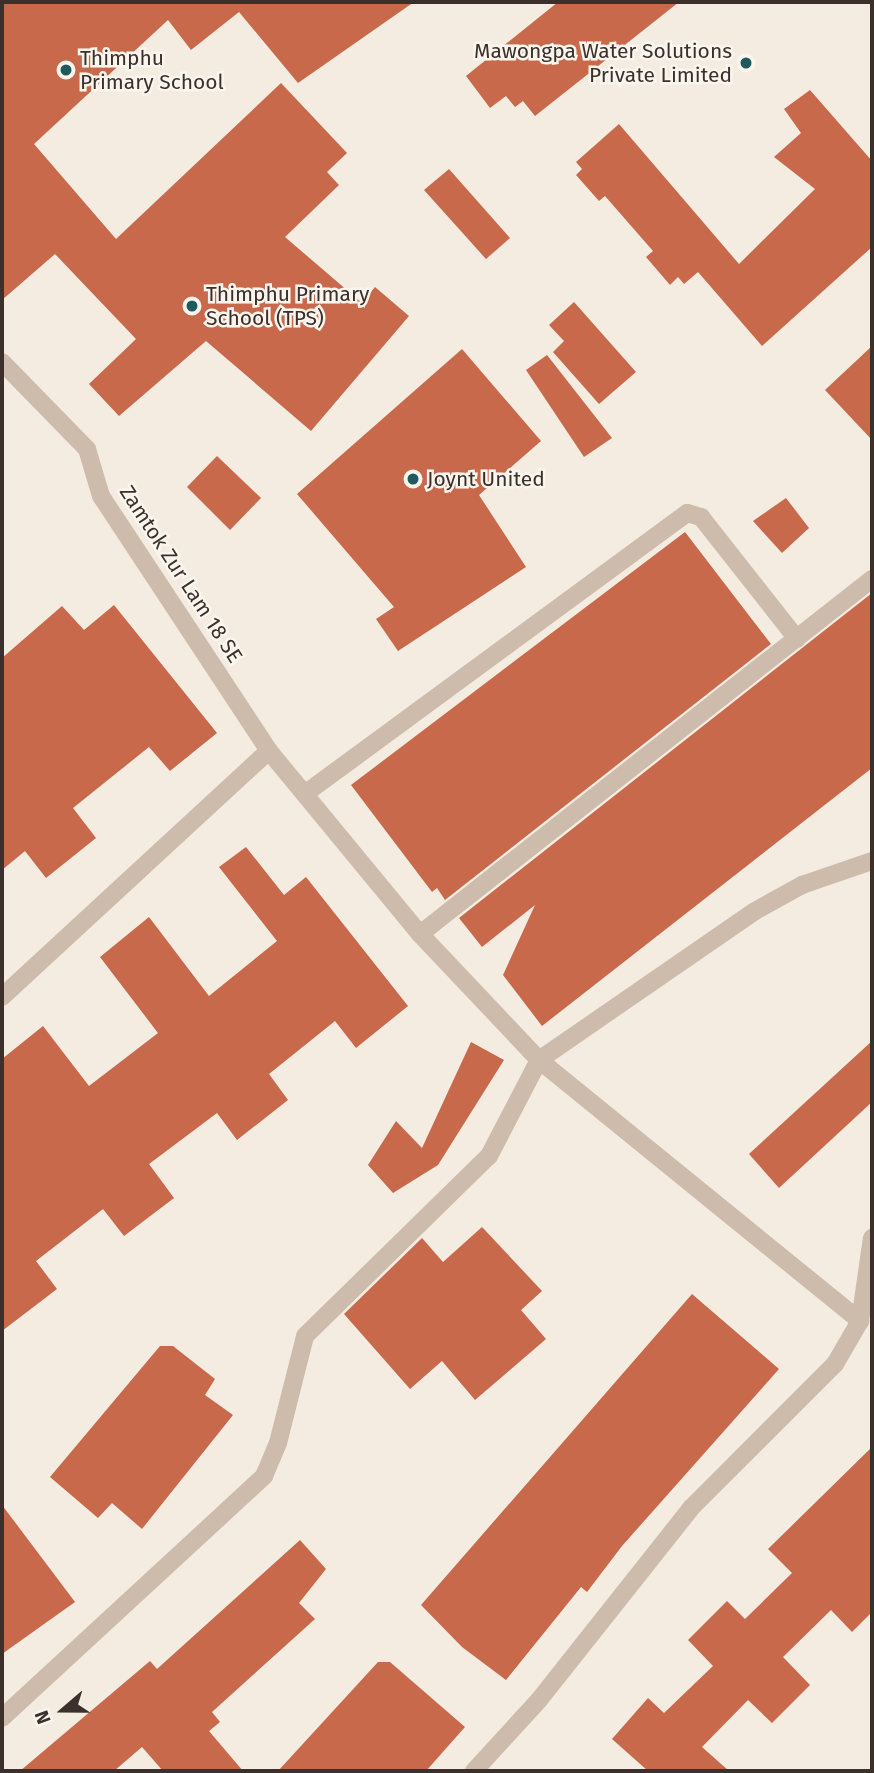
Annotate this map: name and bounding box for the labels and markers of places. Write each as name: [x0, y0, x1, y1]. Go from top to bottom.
place label: Mawongpa Water Solutions Private Limited: [474, 38, 732, 88]
place label: Thimphu Primary School: [80, 45, 224, 95]
marker: Mawongpa Water Solutions Private Limited: [738, 55, 754, 71]
marker: Thimphu Primary School: [58, 62, 74, 78]
place label: Thimphu Primary School (TPS): [206, 281, 369, 331]
marker: Thimphu Primary School (TPS): [184, 298, 200, 314]
place label: Joynt United: [427, 466, 545, 492]
marker: Joynt United: [405, 471, 421, 487]

